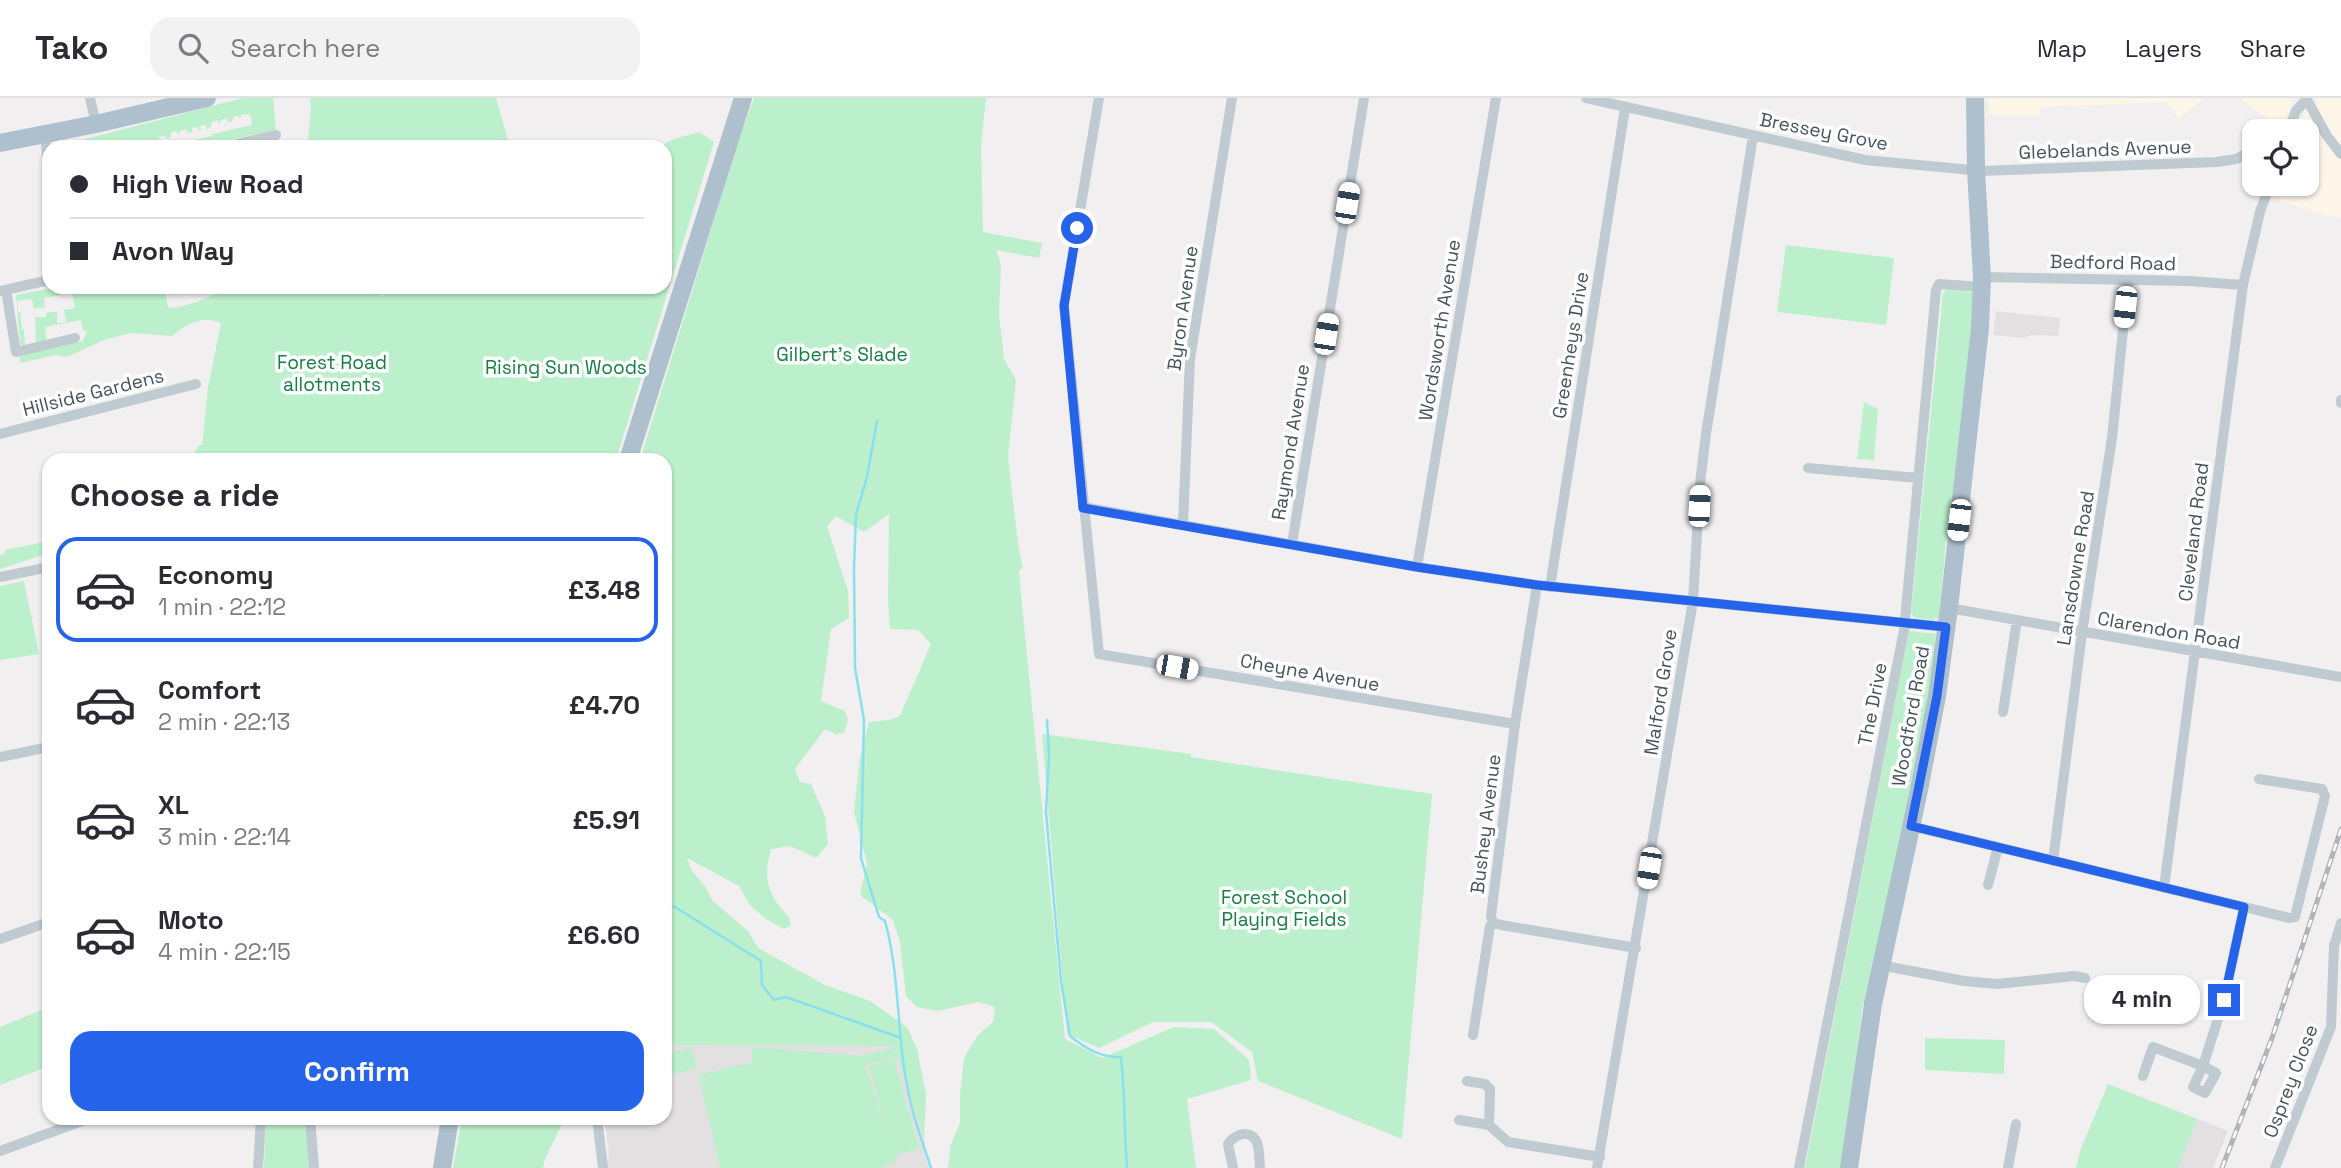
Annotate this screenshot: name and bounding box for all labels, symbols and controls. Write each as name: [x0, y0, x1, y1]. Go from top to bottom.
search box: [150, 17, 640, 80]
text: Tako: [35, 27, 108, 69]
icon: search: [174, 29, 212, 67]
text: Search here: [230, 31, 380, 65]
text: Map: [2037, 33, 2087, 64]
text: Layers: [2125, 33, 2202, 64]
text: Share: [2240, 33, 2306, 64]
street label: Bressey Grove: [1758, 107, 1890, 156]
map controls: [2242, 119, 2319, 196]
button: locate: [2242, 119, 2319, 196]
street label: Glebelands Avenue: [2018, 134, 2192, 165]
text: High View Road: [112, 167, 304, 201]
car: [1334, 181, 1361, 225]
route start: [1061, 212, 1093, 244]
text: Avon Way: [112, 234, 234, 268]
street label: Wordsworth Avenue: [1413, 238, 1466, 422]
street label: Byron Avenue: [1161, 244, 1204, 372]
street label: Bedford Road: [2050, 249, 2176, 276]
street label: Greenheys Drive: [1547, 270, 1594, 420]
car: [2113, 285, 2138, 329]
car: [1313, 312, 1340, 356]
park label: Gilbert's Slade: [776, 342, 908, 367]
park label: Forest Road allotments: [277, 350, 387, 397]
park label: Rising Sun Woods: [485, 355, 647, 380]
street label: Raymond Avenue: [1266, 362, 1315, 522]
street label: Hillside Gardens: [20, 363, 166, 422]
street label: Cleveland Road: [2173, 461, 2214, 603]
text: Choose a ride: [70, 475, 280, 515]
car: [1688, 484, 1711, 528]
street label: Lansdowne Road: [2051, 489, 2100, 647]
car: [1947, 498, 1972, 542]
icon: car: [74, 558, 137, 621]
text: Economy: [158, 558, 274, 592]
text: £3.48: [568, 573, 640, 607]
text: 1 min · 22:12: [158, 592, 286, 622]
street label: Clarendon Road: [2096, 606, 2242, 655]
street label: Malford Grove: [1638, 627, 1683, 757]
street label: Woodford Road: [1886, 644, 1935, 788]
street label: Cheyne Avenue: [1238, 648, 1382, 697]
car: [1155, 653, 1200, 681]
street label: The Drive: [1852, 660, 1893, 748]
icon: car: [74, 673, 137, 736]
text: Comfort: [158, 673, 261, 707]
text: £4.70: [569, 688, 640, 722]
text: 2 min · 22:13: [158, 707, 290, 737]
street label: Bushey Avenue: [1465, 753, 1506, 895]
icon: car: [74, 788, 137, 851]
text: XL: [158, 788, 189, 822]
text: £5.91: [572, 803, 640, 837]
text: 3 min · 22:14: [158, 822, 291, 852]
car: [1636, 846, 1663, 890]
park label: Forest School Playing Fields: [1221, 885, 1347, 932]
icon: car: [74, 903, 137, 966]
text: Moto: [158, 903, 224, 937]
text: £6.60: [567, 918, 640, 952]
text: 4 min · 22:15: [158, 937, 291, 967]
callout: 4 min: [2084, 976, 2200, 1024]
text: 4 min: [2112, 984, 2172, 1014]
route end: [2208, 984, 2240, 1016]
street label: Osprey Close: [2257, 1021, 2324, 1141]
button: Confirm: [70, 1031, 644, 1111]

